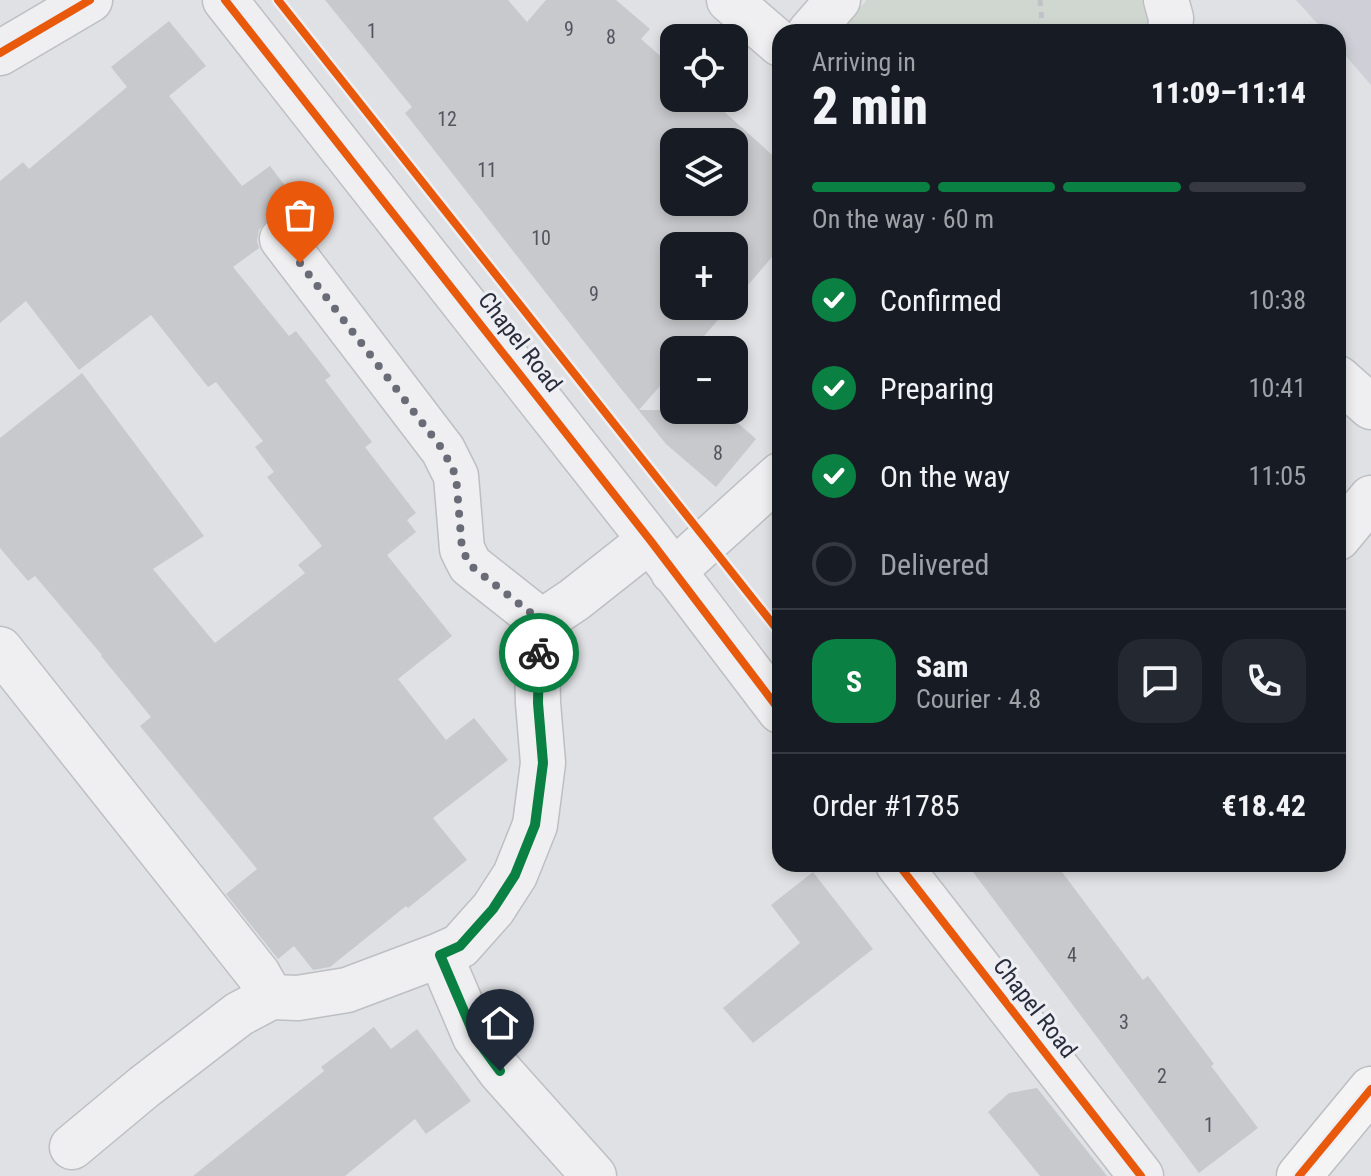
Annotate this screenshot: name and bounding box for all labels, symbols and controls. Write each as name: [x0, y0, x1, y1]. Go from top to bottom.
house number: 9: [564, 17, 574, 41]
house number: 1: [367, 19, 377, 43]
map controls: [660, 24, 748, 424]
button: locate: [660, 24, 748, 112]
house number: 8: [606, 25, 616, 49]
text: Arriving in: [812, 47, 916, 77]
text: 11:09–11:14: [1151, 75, 1306, 110]
text: 2 min: [812, 76, 928, 137]
house number: 12: [437, 107, 457, 131]
button: layers: [660, 128, 748, 216]
house number: 11: [477, 158, 497, 182]
pin: [266, 181, 334, 263]
icon: bag: [278, 193, 322, 237]
text: On the way · 60 m: [812, 204, 994, 234]
house number: 10: [531, 226, 551, 250]
button: +: [660, 232, 748, 320]
icon: check: [812, 278, 856, 322]
house number: 9: [589, 282, 599, 306]
text: Confirmed: [880, 283, 1002, 318]
text: 10:38: [1249, 285, 1306, 315]
street label: Chapel Road: [472, 287, 568, 397]
button: −: [660, 336, 748, 424]
icon: check: [812, 366, 856, 410]
text: Preparing: [880, 371, 994, 406]
text: 10:41: [1249, 373, 1306, 403]
house number: 8: [713, 441, 723, 465]
icon: check: [812, 454, 856, 498]
text: On the way: [880, 459, 1010, 494]
text: 11:05: [1249, 461, 1306, 491]
text: Delivered: [880, 547, 989, 582]
courier: [499, 613, 579, 693]
icon: bike: [517, 631, 561, 675]
button: chat: [1118, 639, 1202, 723]
button: phone: [1222, 639, 1306, 723]
text: Sam: [916, 649, 969, 684]
text: S: [846, 664, 862, 699]
text: Courier · 4.8: [916, 684, 1041, 714]
text: Order #1785: [812, 788, 960, 823]
text: €18.42: [1221, 788, 1306, 823]
house number: 4: [1067, 943, 1077, 967]
street label: Chapel Road: [987, 953, 1083, 1063]
pin: [466, 989, 534, 1071]
icon: home: [478, 1001, 522, 1045]
house number: 3: [1119, 1010, 1129, 1034]
house number: 2: [1157, 1064, 1167, 1088]
house number: 1: [1204, 1113, 1214, 1137]

